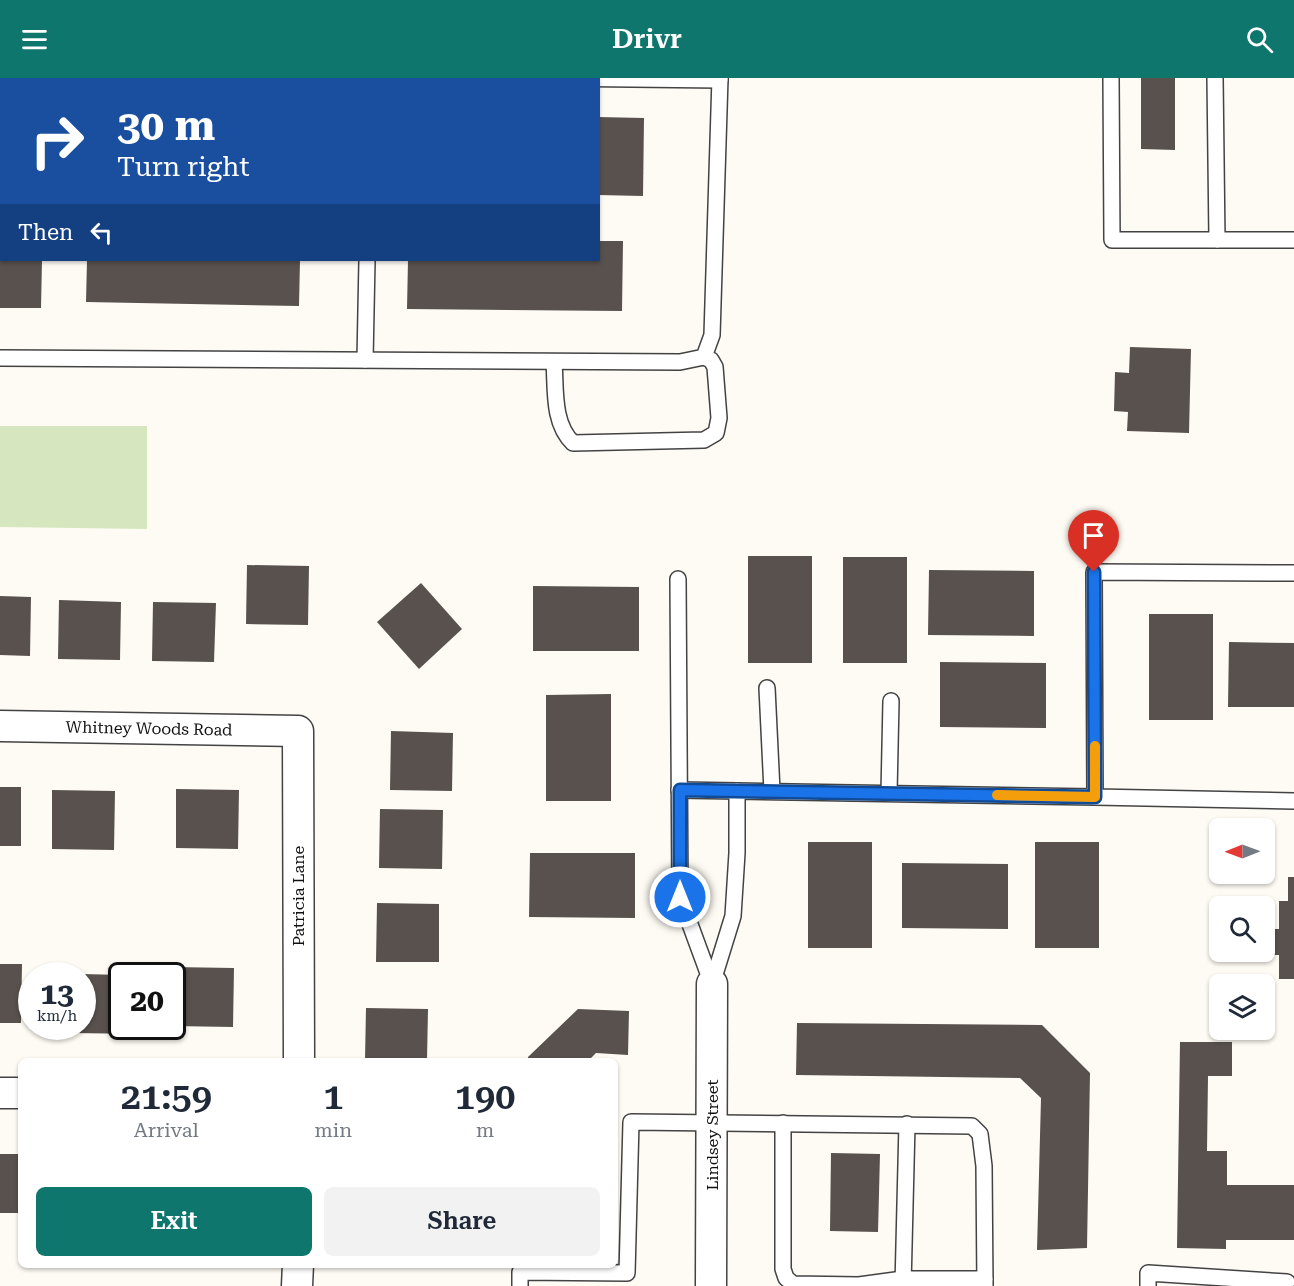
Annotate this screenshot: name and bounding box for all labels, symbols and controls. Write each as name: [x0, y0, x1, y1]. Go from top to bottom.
icon: menu: [18, 23, 51, 56]
text: Drivr: [612, 23, 682, 55]
icon: search: [1243, 23, 1276, 56]
text: 30 m: [117, 101, 215, 150]
icon: right: [18, 102, 96, 180]
text: Turn right: [117, 151, 250, 183]
icon: left: [85, 216, 118, 249]
text: Then: [18, 220, 73, 245]
pin: [1068, 510, 1119, 572]
icon: arrive: [1077, 519, 1110, 552]
street label: Whitney Woods Road: [65, 718, 233, 739]
north arrow: [1209, 818, 1275, 884]
map controls: [1209, 818, 1275, 1040]
street label: Patricia Lane: [289, 845, 308, 946]
position arrow: [648, 865, 712, 929]
button: search: [1209, 896, 1275, 962]
speed limit sign: 20: [108, 962, 186, 1040]
button: layers: [1209, 974, 1275, 1040]
text: 13: [40, 976, 74, 1011]
text: km/h: [37, 1007, 77, 1025]
text: 21:59: [121, 1076, 212, 1118]
text: 1: [323, 1076, 343, 1118]
text: 190: [455, 1076, 515, 1118]
street label: Lindsey Street: [703, 1079, 722, 1191]
text: Arrival: [134, 1118, 199, 1142]
text: min: [315, 1118, 352, 1142]
text: m: [476, 1118, 494, 1142]
button: Exit: [36, 1187, 312, 1256]
button: Share: [324, 1187, 600, 1256]

